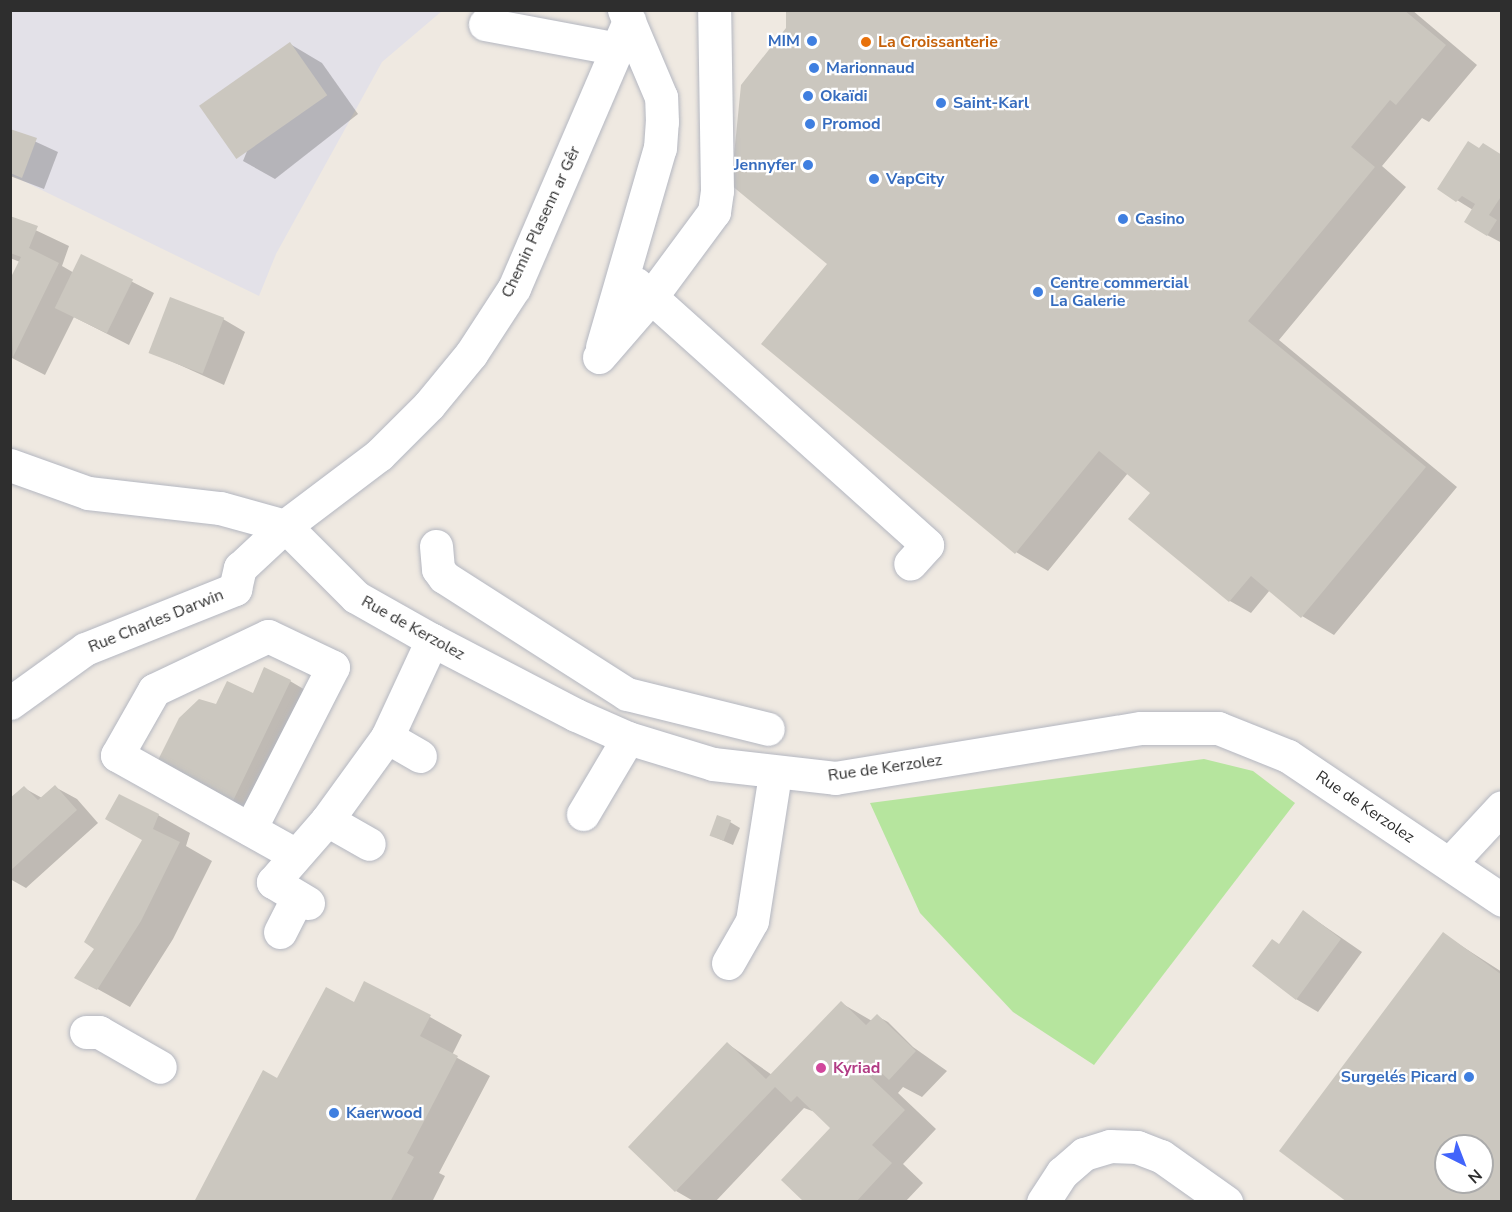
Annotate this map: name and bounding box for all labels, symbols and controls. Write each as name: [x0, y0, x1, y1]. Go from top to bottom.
place label: MIM: [768, 31, 800, 51]
place label: La Croissanterie: [878, 32, 998, 52]
marker: MIM: [805, 34, 819, 48]
marker: La Croissanterie: [859, 35, 873, 49]
place label: Marionnaud: [826, 58, 915, 78]
marker: Marionnaud: [807, 61, 821, 75]
place label: Okaïdi: [820, 86, 868, 106]
marker: Okaïdi: [801, 89, 815, 103]
place label: Saint-Karl: [953, 93, 1029, 113]
marker: Saint-Karl: [934, 96, 948, 110]
place label: Promod: [822, 114, 880, 134]
marker: Promod: [803, 117, 817, 131]
street label: Chemin Plasenn ar Gêr: [497, 143, 585, 301]
place label: Jennyfer: [734, 155, 796, 175]
marker: Jennyfer: [801, 158, 815, 172]
place label: VapCity: [886, 169, 944, 189]
marker: VapCity: [867, 172, 881, 186]
place label: Casino: [1135, 209, 1185, 229]
marker: Casino: [1116, 212, 1130, 226]
place label: Centre commercial La Galerie: [1050, 273, 1189, 311]
marker: Centre commercial La Galerie: [1031, 285, 1045, 299]
street label: Rue Charles Darwin: [86, 585, 226, 657]
street label: Rue de Kerzolez: [358, 592, 468, 664]
street label: Rue de Kerzolez: [827, 750, 943, 786]
street label: Rue de Kerzolez: [1312, 767, 1418, 847]
place label: Kyriad: [833, 1058, 880, 1078]
marker: Kyriad: [814, 1061, 828, 1075]
place label: Surgelés Picard: [1341, 1067, 1457, 1087]
marker: Surgelés Picard: [1462, 1070, 1476, 1084]
place label: Kaerwood: [346, 1103, 422, 1123]
marker: Kaerwood: [327, 1106, 341, 1120]
north arrow: [1434, 1134, 1494, 1194]
text: N: [1463, 1164, 1487, 1188]

